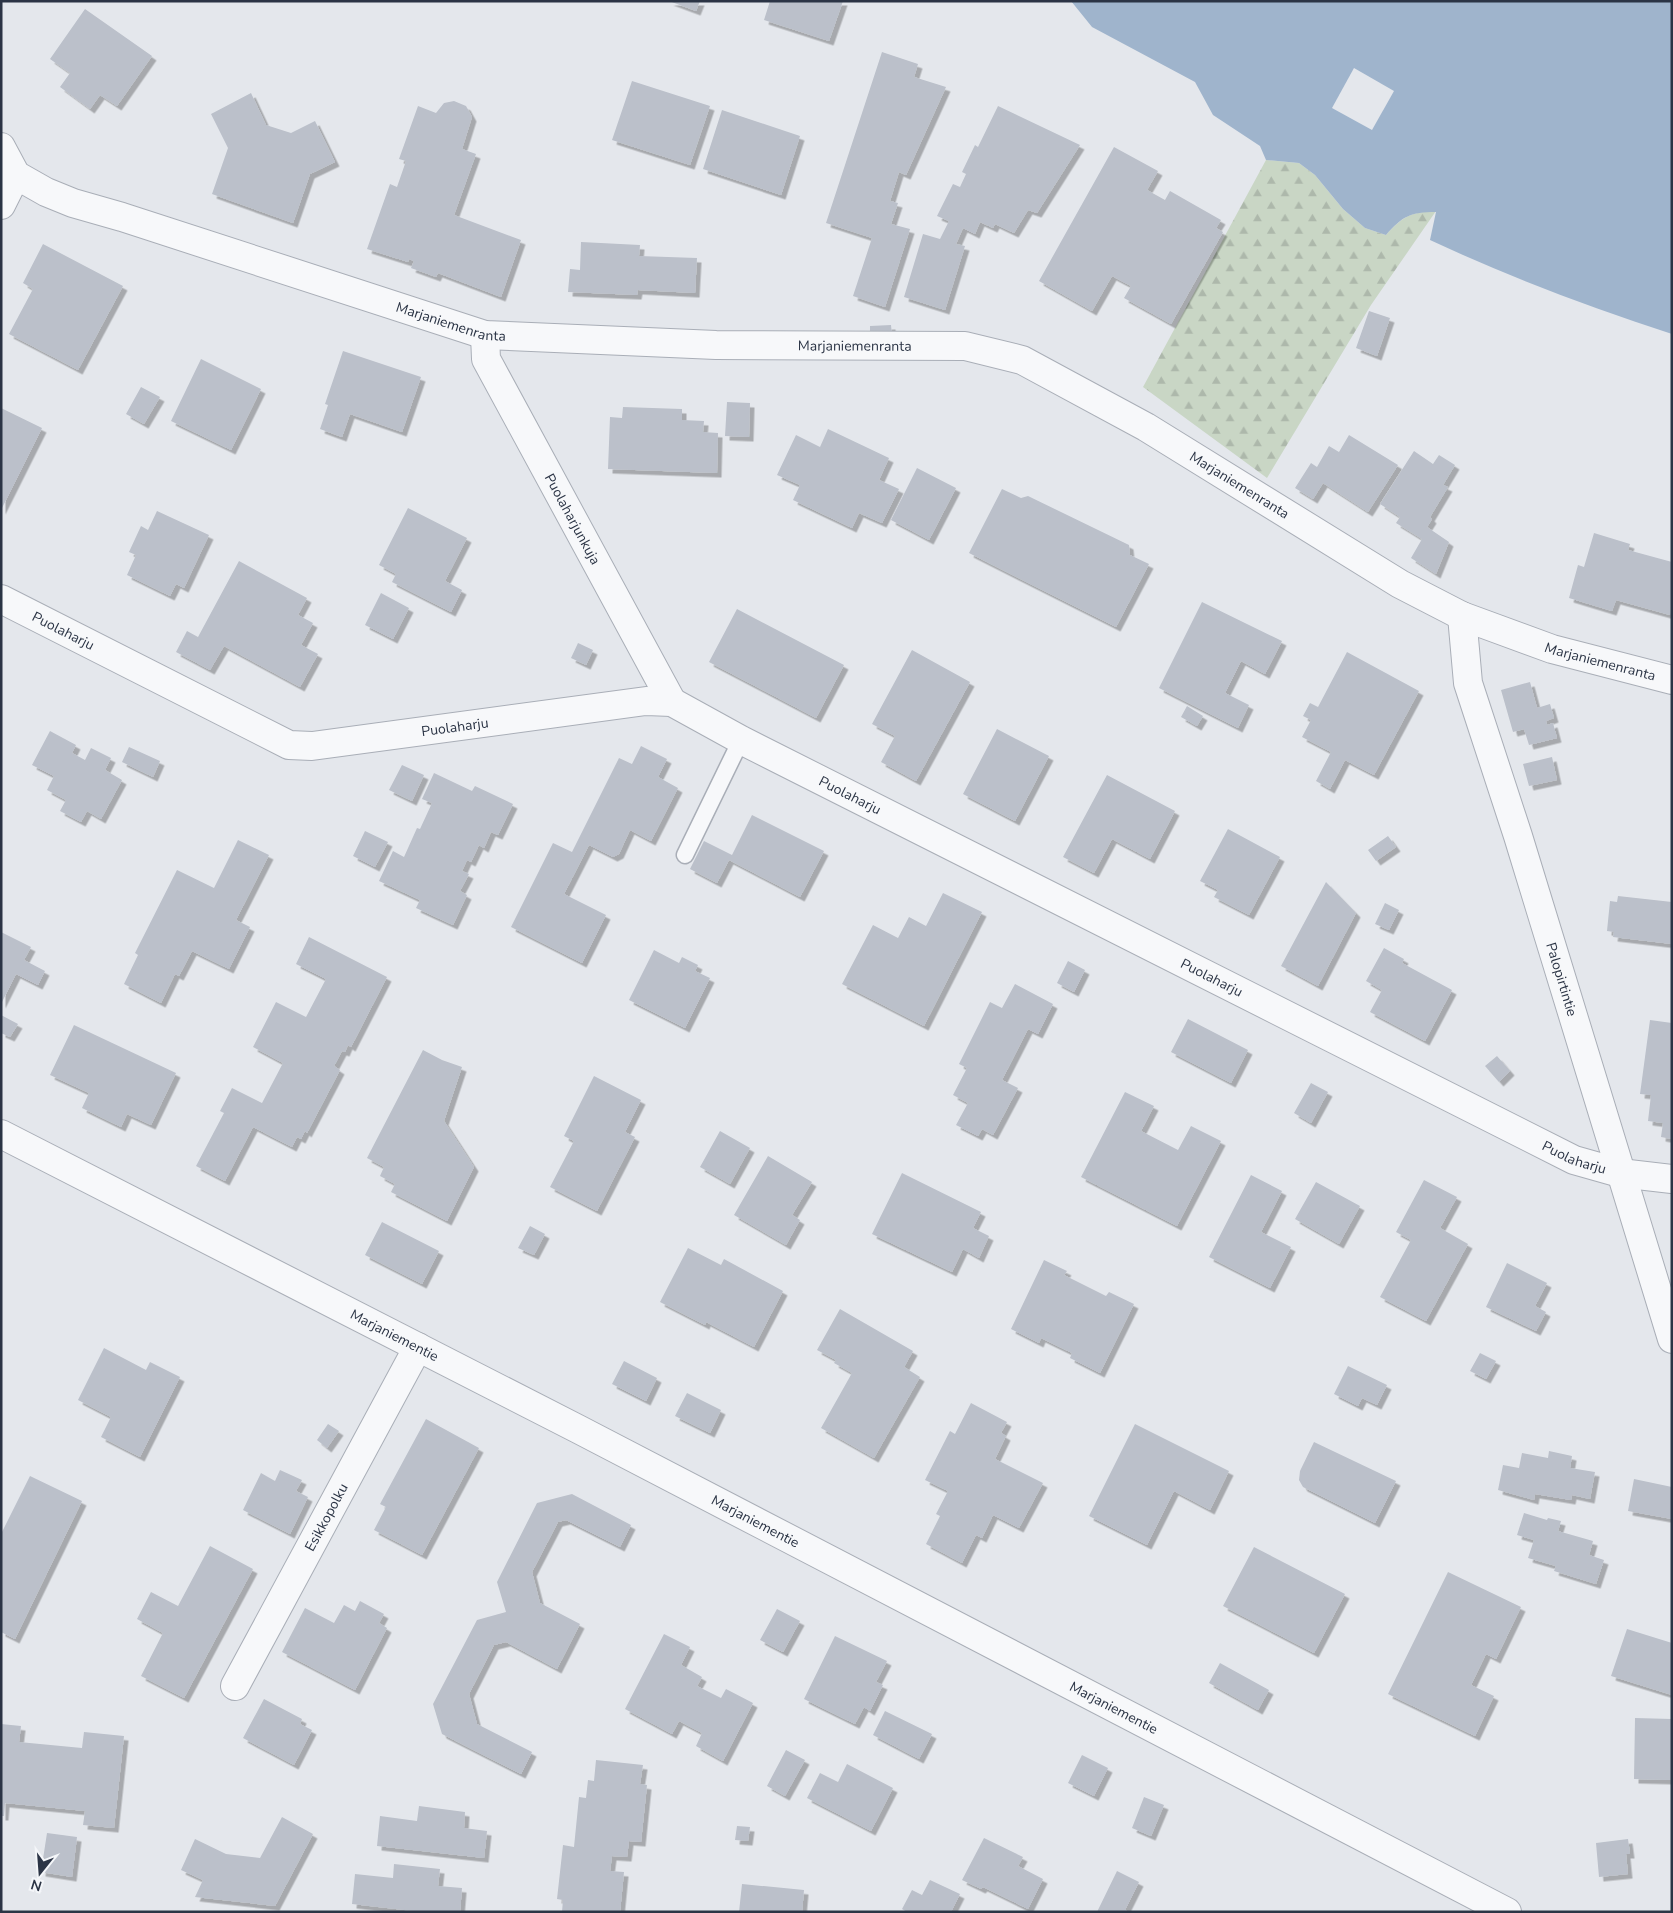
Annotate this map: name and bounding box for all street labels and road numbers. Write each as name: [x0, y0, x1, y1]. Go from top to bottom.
street label: Marjaniemenranta: [394, 297, 506, 345]
street label: Marjaniemenranta: [798, 336, 912, 355]
street label: Marjaniemenranta: [1186, 447, 1293, 523]
street label: Puolaharjunkuja: [540, 470, 605, 568]
street label: Puolaharju: [29, 607, 98, 654]
street label: Marjaniemenranta: [1542, 638, 1658, 685]
street label: Puolaharju: [420, 713, 490, 741]
street label: Puolaharju: [816, 771, 885, 819]
street label: Palopirtintie: [1542, 940, 1582, 1018]
street label: Puolaharju: [1177, 954, 1246, 1001]
street label: Puolaharju: [1539, 1136, 1609, 1178]
street label: Marjaniementie: [347, 1305, 442, 1366]
street label: Esikkopolku: [300, 1480, 352, 1554]
street label: Marjaniementie: [708, 1490, 803, 1552]
street label: Marjaniementie: [1067, 1677, 1161, 1738]

